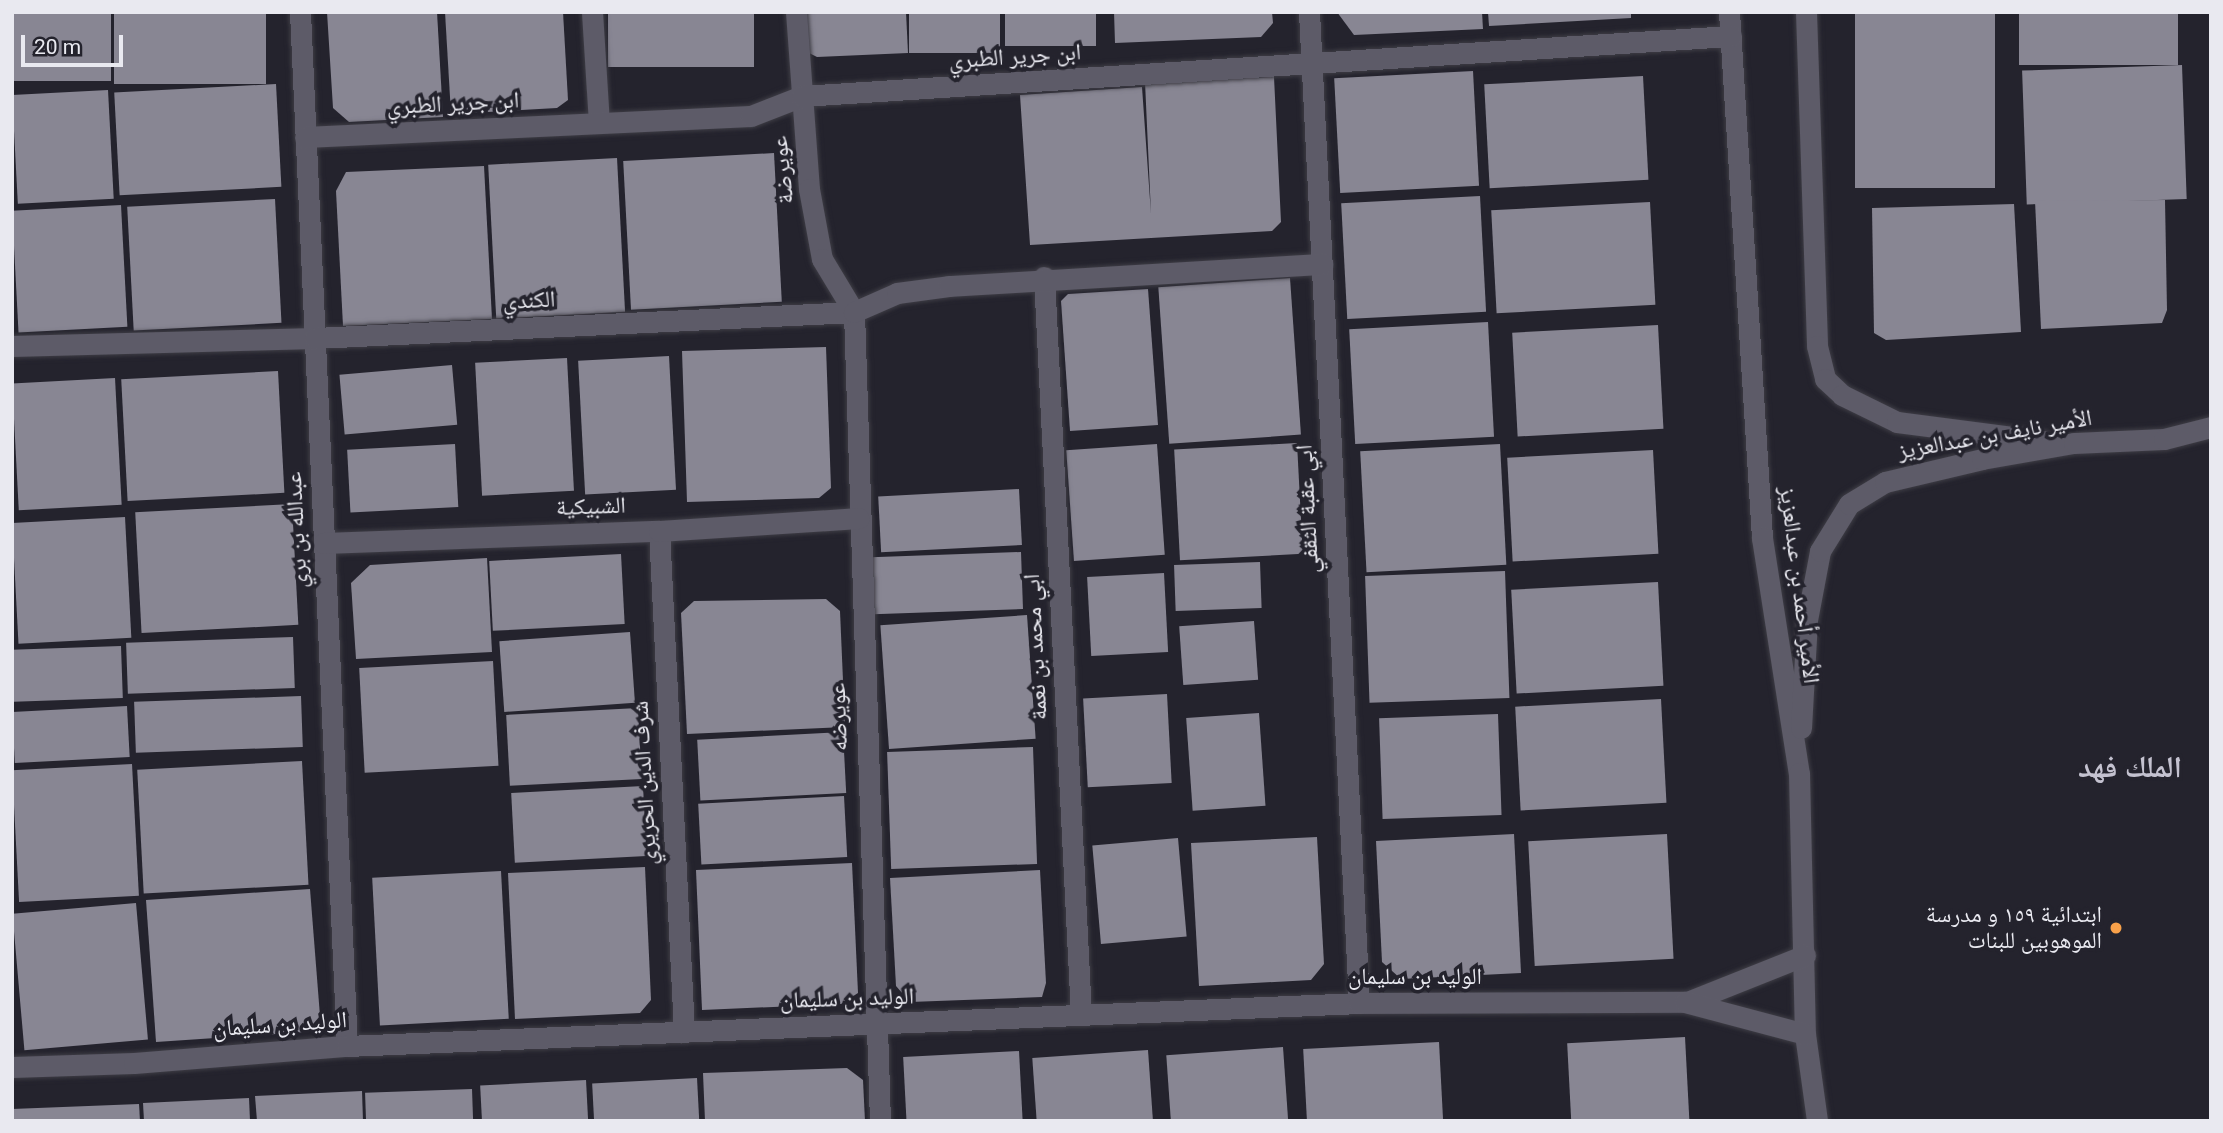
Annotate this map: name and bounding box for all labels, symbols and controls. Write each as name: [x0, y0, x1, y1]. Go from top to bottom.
scale bar: [24, 21, 126, 65]
text: 20 m: [34, 35, 81, 59]
street label: ابن جرير الطبري: [948, 39, 1082, 75]
street label: ابن جرير الطبري: [386, 87, 520, 121]
street label: عويرضة: [766, 135, 800, 205]
street label: الكندي: [502, 286, 556, 316]
street label: الأمير نايف بن عبدالعزيز: [1896, 404, 2094, 466]
street label: ابي عقبة الثقفي: [1291, 444, 1325, 574]
street label: عبدالله بن بري: [280, 471, 314, 589]
street label: الأمير أحمد بن عبدالعزيز: [1773, 485, 1825, 685]
street label: الشبيكية: [556, 492, 626, 522]
street label: ابي محمد بن نعمة: [1018, 573, 1054, 721]
street label: عويرضه: [824, 683, 854, 751]
street label: شرف الدين الحريري: [627, 700, 663, 866]
district label: الملك فهد: [2078, 749, 2182, 785]
place label: ابتدائية ١٥٩ و مدرسة الموهوبين للبنات: [1926, 901, 2102, 955]
marker: ابتدائية ١٥٩ و مدرسة الموهوبين للبنات: [2108, 920, 2124, 936]
street label: الوليد بن سليمان: [1348, 963, 1482, 991]
street label: الوليد بن سليمان: [779, 983, 915, 1015]
street label: الوليد بن سليمان: [212, 1007, 348, 1043]

